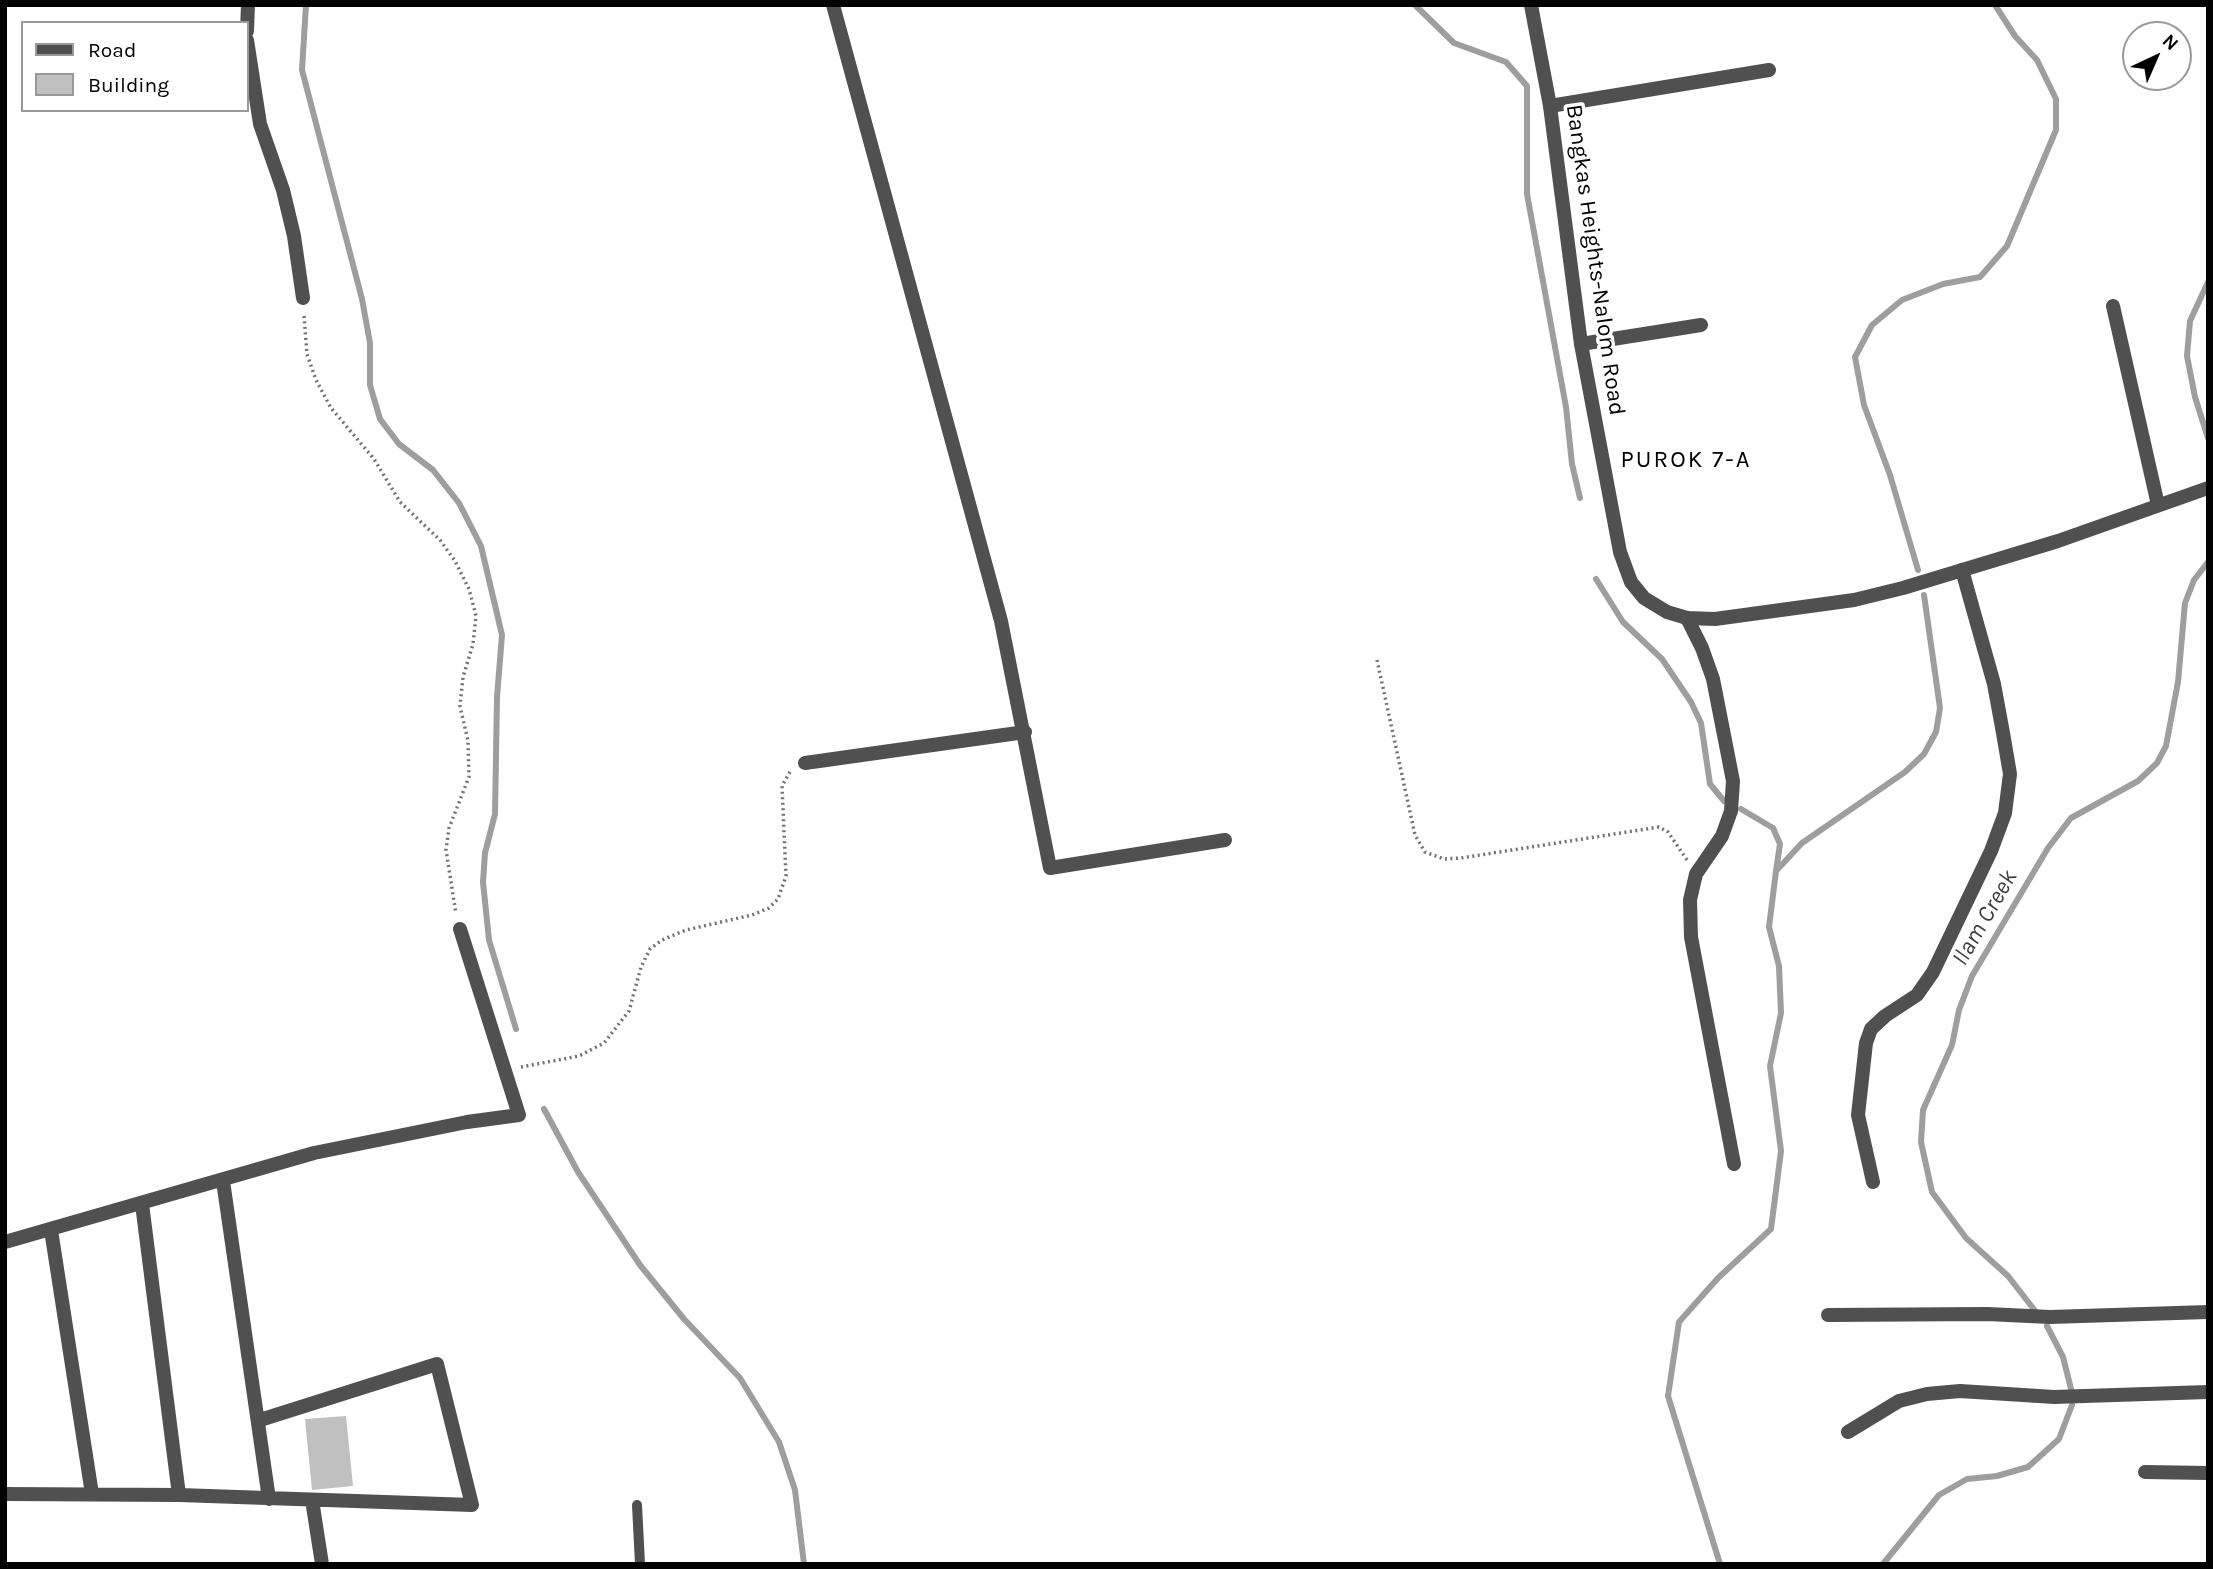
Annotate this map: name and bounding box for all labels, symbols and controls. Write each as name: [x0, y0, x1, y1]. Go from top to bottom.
legend: [21, 21, 248, 112]
north arrow: [2122, 21, 2192, 91]
text: N: [2158, 30, 2183, 55]
text: Road: [88, 38, 136, 62]
text: Building: [88, 73, 169, 97]
street label: Bangkas Heights-Nalom Road: [1559, 103, 1631, 417]
district label: PUROK 7-A: [1622, 446, 1750, 474]
water label: Ilam Creek: [1946, 865, 2024, 971]

